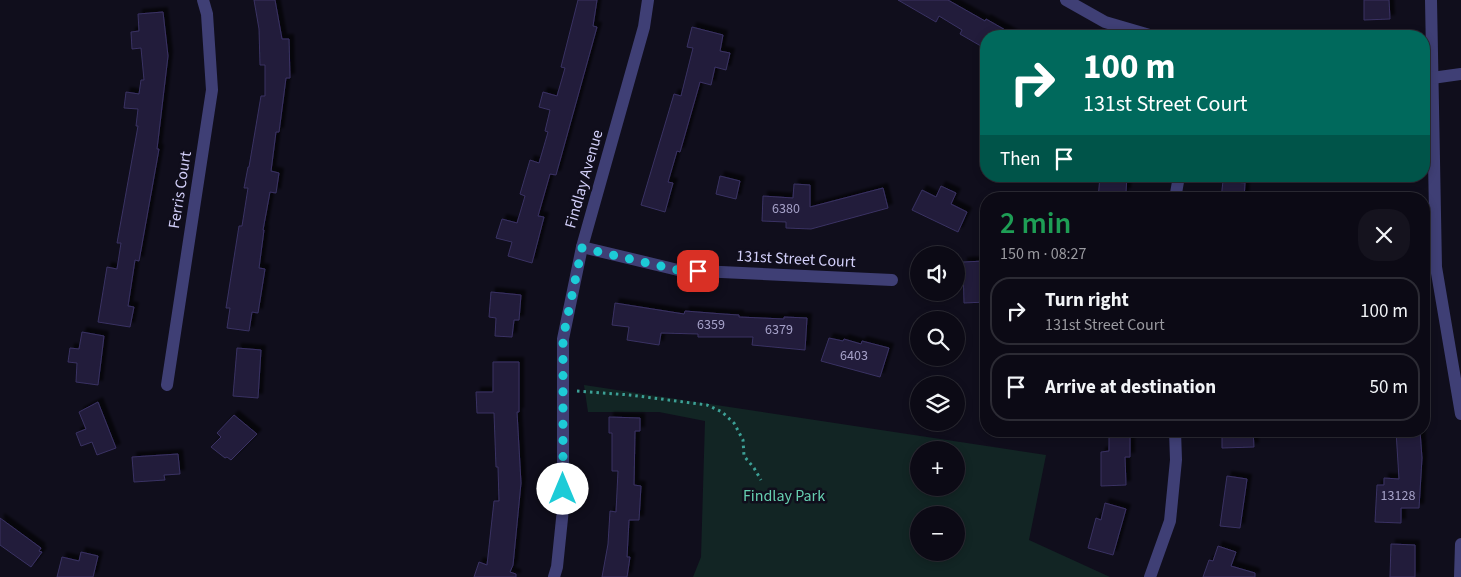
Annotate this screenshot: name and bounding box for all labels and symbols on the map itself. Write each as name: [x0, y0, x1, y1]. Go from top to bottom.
street label: Findlay Avenue: [559, 127, 609, 231]
street label: Ferris Court: [163, 149, 197, 230]
house number: 6380: [772, 199, 800, 219]
street label: 131st Street Court: [736, 245, 857, 273]
pin: [677, 250, 719, 292]
house number: 6359: [697, 315, 725, 335]
house number: 6379: [765, 320, 793, 340]
house number: 6403: [840, 346, 868, 366]
position arrow: [536, 462, 588, 514]
park label: Findlay Park: [743, 485, 825, 507]
house number: 13128: [1381, 486, 1415, 506]

